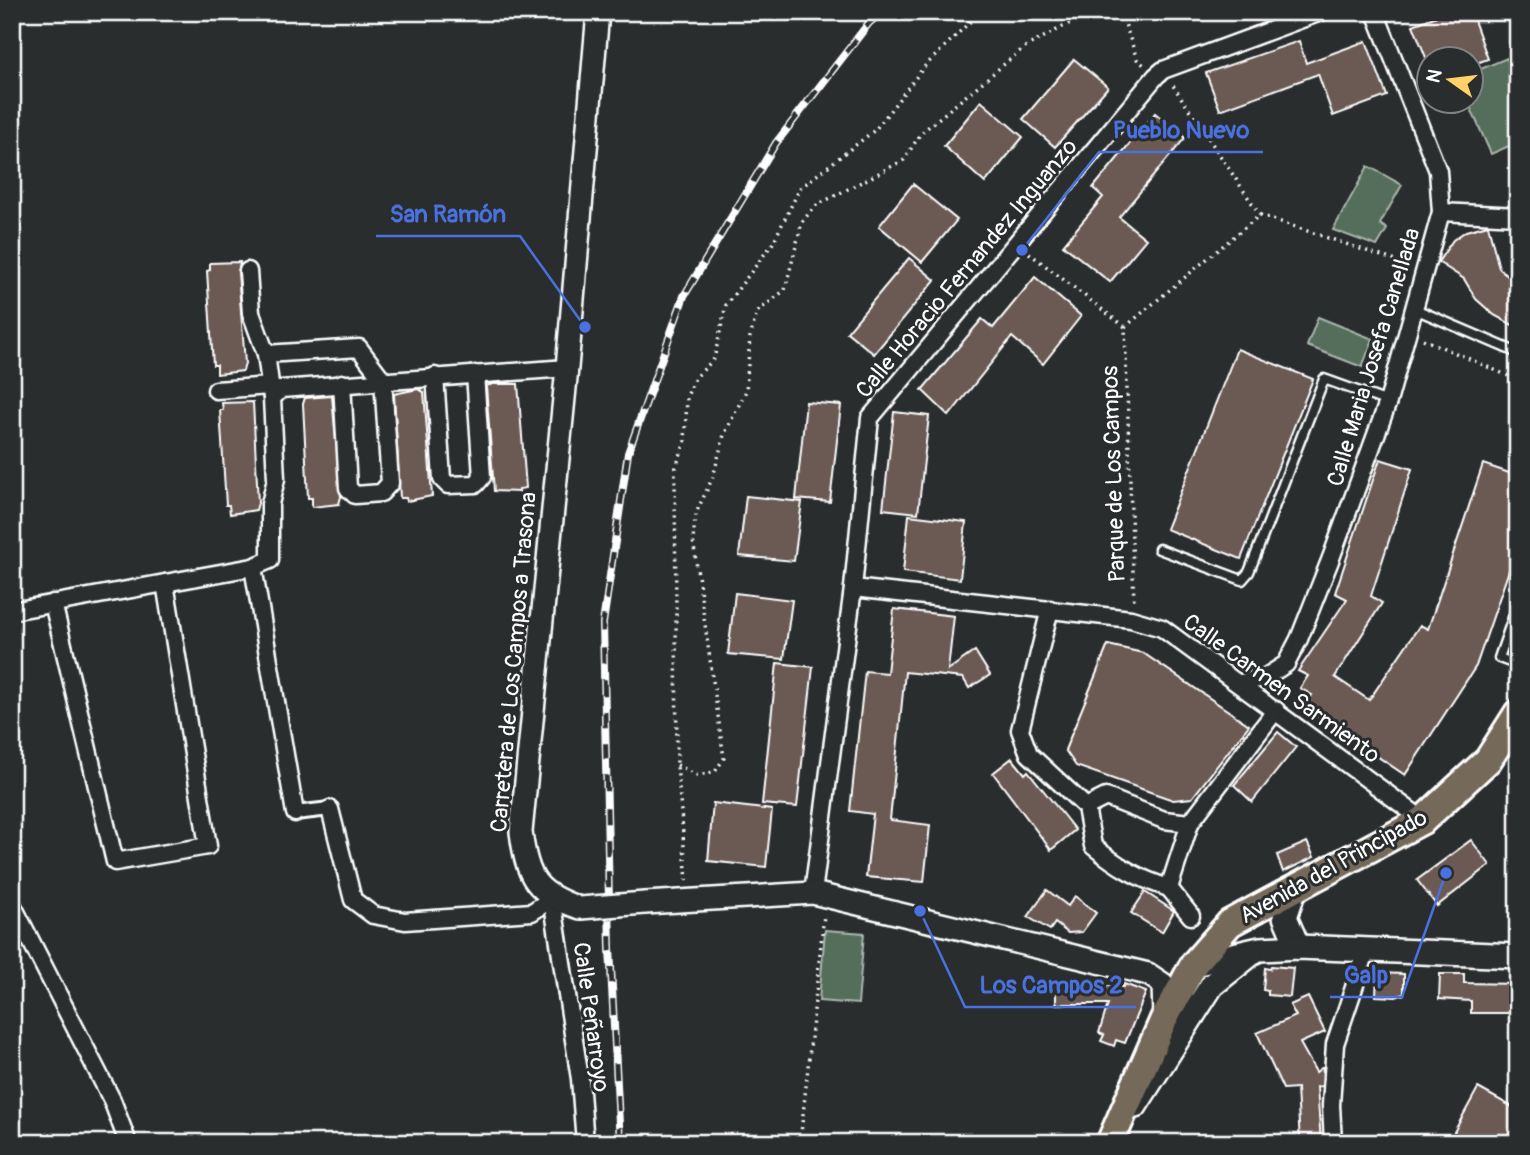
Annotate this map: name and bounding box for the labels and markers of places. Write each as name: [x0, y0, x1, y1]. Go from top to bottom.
callout: Pueblo Nuevo: [1099, 107, 1263, 152]
callout: San Ramón: [376, 191, 520, 236]
callout: Galp: [1330, 952, 1402, 997]
callout: Los Campos 2: [965, 962, 1136, 1007]

